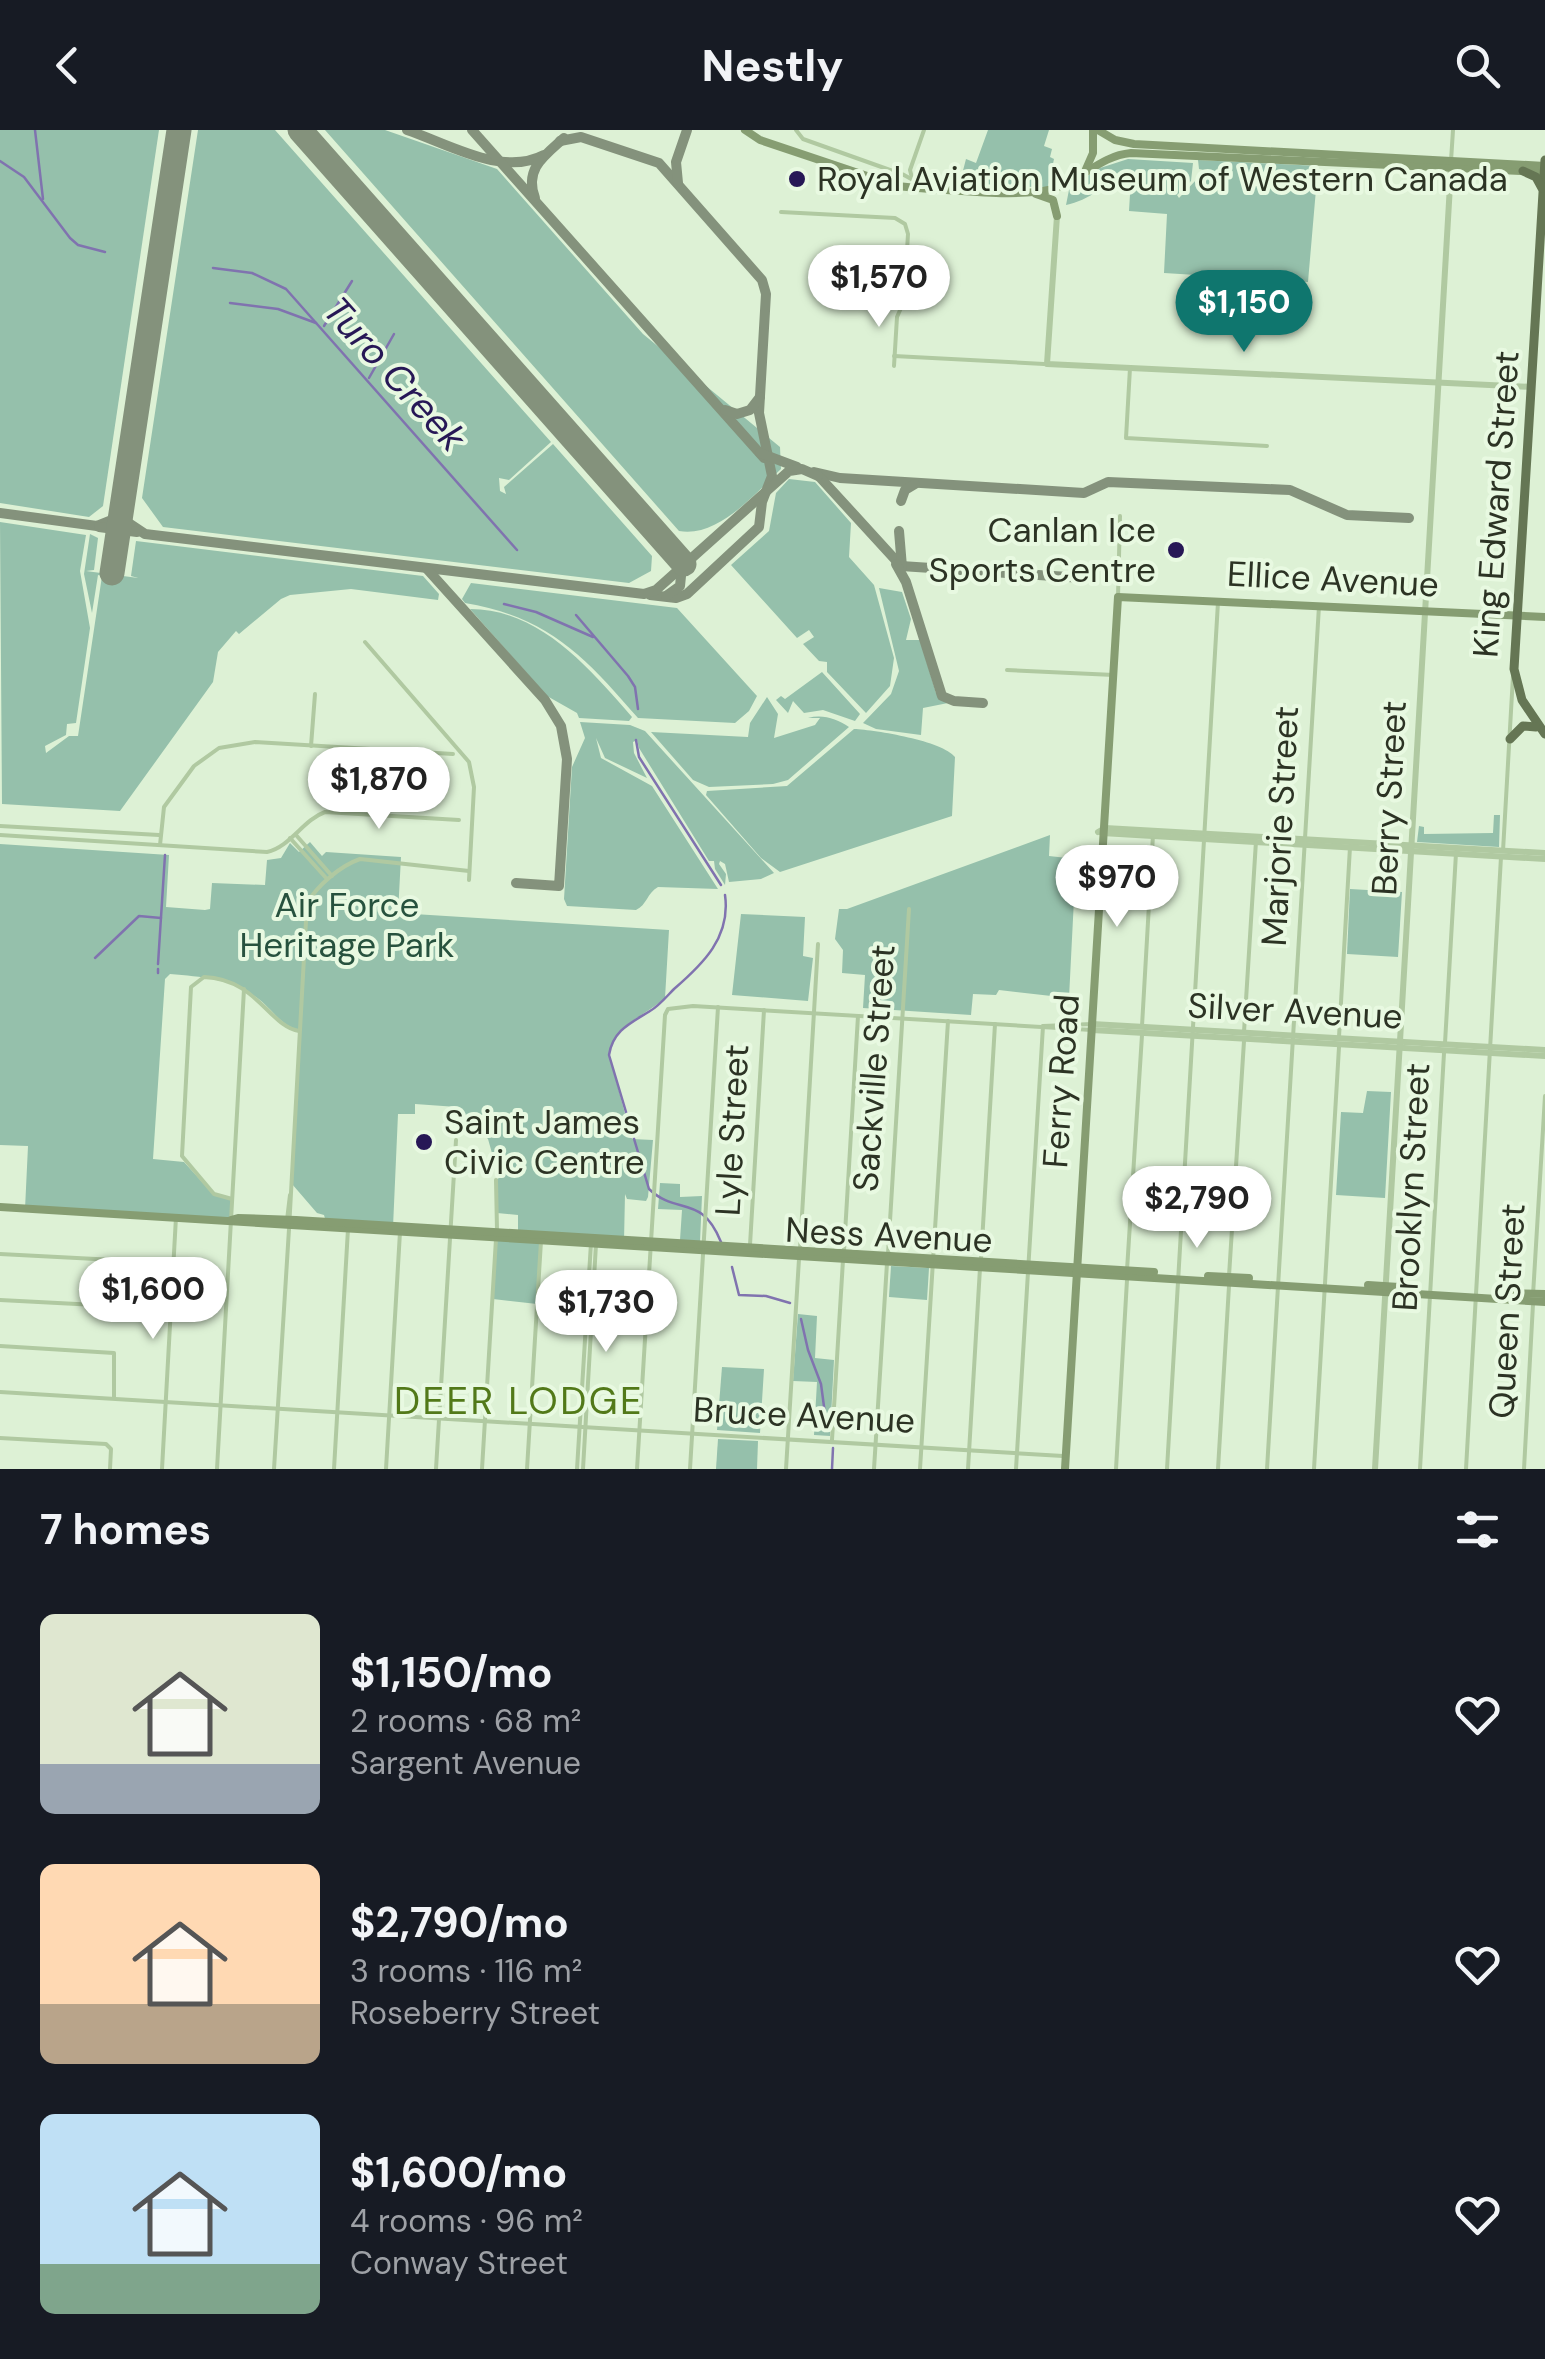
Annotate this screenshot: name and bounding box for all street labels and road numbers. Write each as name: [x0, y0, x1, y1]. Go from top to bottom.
street label: King Edward Street: [1462, 349, 1530, 659]
street label: Ellice Avenue: [1226, 550, 1440, 608]
street label: Berry Street: [1361, 700, 1417, 896]
street label: Marjorie Street: [1251, 705, 1309, 947]
street label: Sackville Street: [842, 943, 906, 1193]
street label: Silver Avenue: [1186, 982, 1404, 1040]
street label: Ferry Road: [1032, 993, 1090, 1169]
street label: Lyle Street: [705, 1043, 759, 1217]
street label: Brooklyn Street: [1382, 1062, 1440, 1312]
street label: Queen Street: [1478, 1202, 1536, 1420]
street label: Ness Avenue: [784, 1207, 994, 1263]
street label: Bruce Avenue: [692, 1386, 916, 1444]

